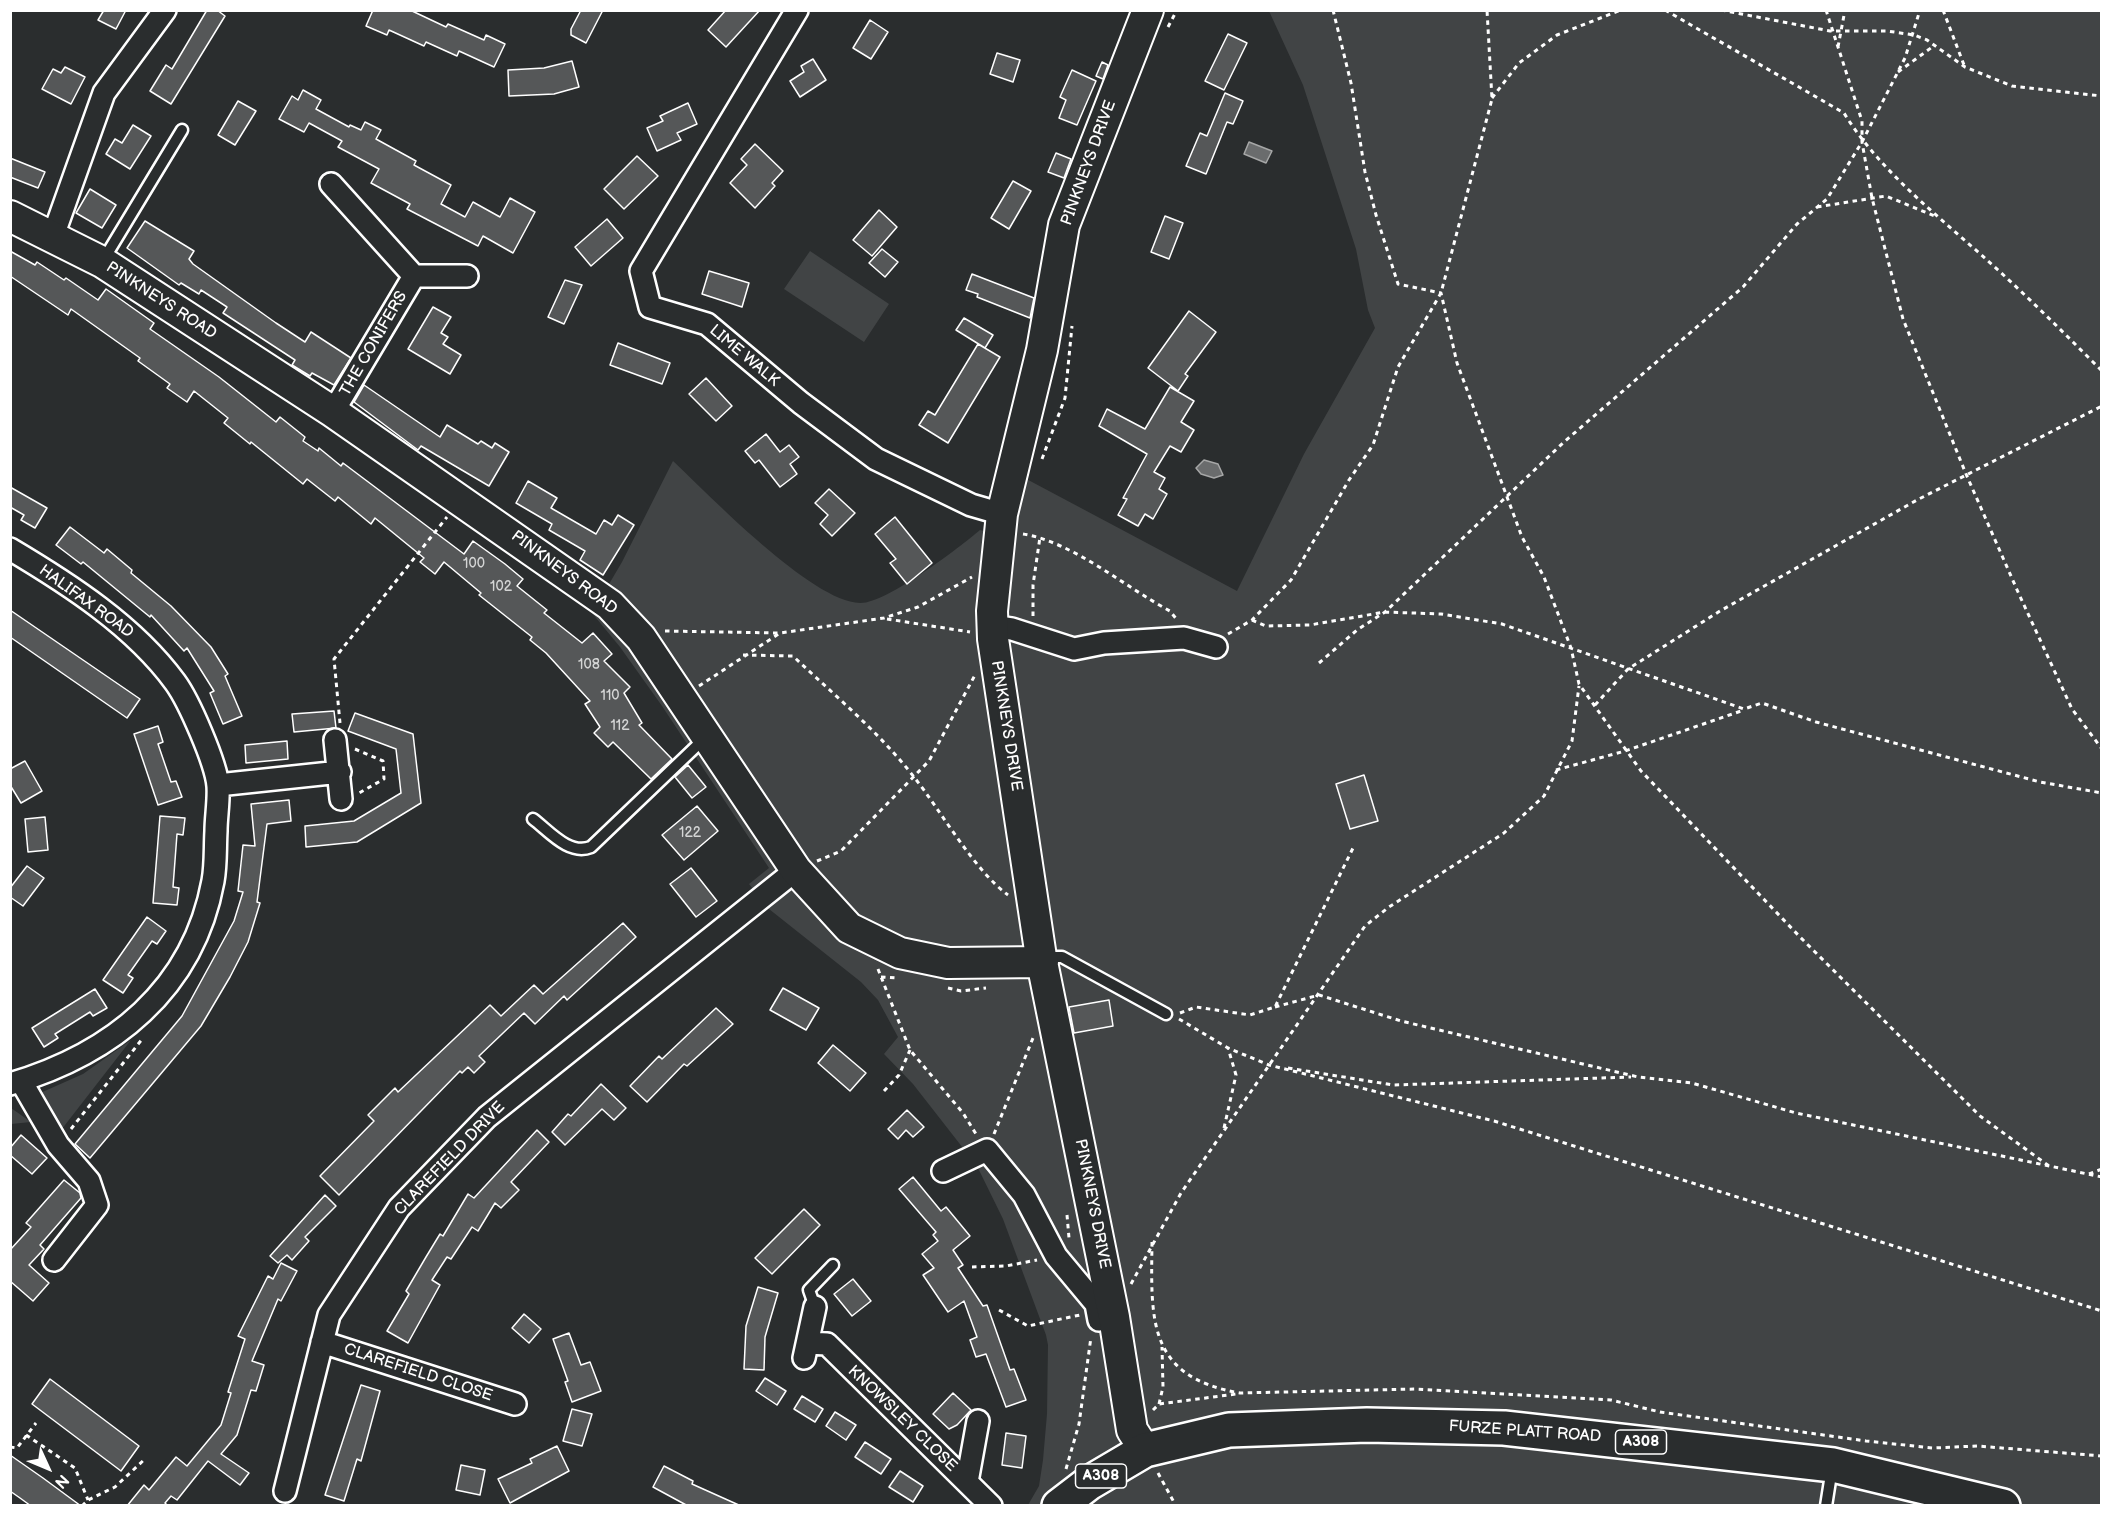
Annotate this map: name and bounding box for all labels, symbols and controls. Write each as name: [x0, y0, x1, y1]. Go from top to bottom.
street label: PINKNEYS DRIVE: [1057, 98, 1121, 228]
street label: PINKNEYS ROAD: [102, 258, 220, 344]
street label: THE CONIFERS: [336, 288, 412, 400]
street label: LIME WALK: [705, 321, 783, 391]
street label: PINKNEYS ROAD: [507, 527, 621, 619]
house number: 100: [463, 556, 485, 572]
street label: HALIFAX ROAD: [35, 561, 137, 643]
house number: 102: [490, 579, 512, 595]
house number: 108: [578, 657, 600, 673]
street label: PINKNEYS DRIVE: [986, 659, 1026, 793]
house number: 110: [600, 688, 620, 704]
house number: 112: [610, 718, 630, 734]
house number: 122: [679, 825, 701, 841]
street label: CLAREFIELD DRIVE: [391, 1098, 509, 1220]
street label: PINKNEYS DRIVE: [1070, 1138, 1114, 1270]
street label: CLAREFIELD CLOSE: [341, 1340, 495, 1406]
street label: KNOWSLEY CLOSE: [843, 1362, 961, 1476]
street label: FURZE PLATT ROAD: [1448, 1417, 1602, 1447]
road number: A308: [1616, 1430, 1666, 1454]
north arrow: [18, 1438, 78, 1498]
road number: A308: [1076, 1464, 1126, 1488]
text: N: [50, 1470, 72, 1492]

